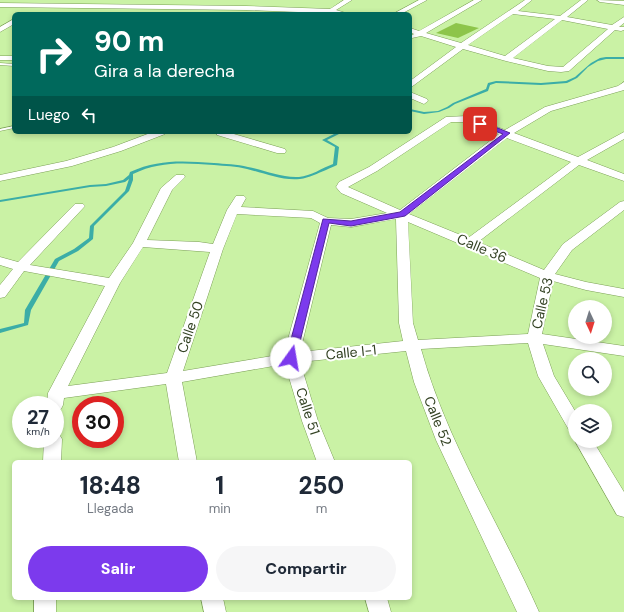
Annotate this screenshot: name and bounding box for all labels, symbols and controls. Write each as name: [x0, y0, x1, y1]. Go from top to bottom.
text: 90 m: [94, 23, 164, 60]
icon: right: [28, 28, 80, 80]
text: Gira a la derecha: [94, 59, 235, 83]
icon: left: [78, 104, 100, 126]
text: Luego: [28, 105, 70, 125]
pin: [463, 107, 497, 141]
icon: arrive: [469, 113, 491, 135]
street label: Calle 36: [454, 229, 510, 267]
street label: Calle 53: [527, 275, 557, 331]
street label: Calle 50: [173, 299, 207, 355]
north arrow: [568, 300, 612, 344]
map controls: [568, 300, 612, 448]
position arrow: [270, 337, 312, 379]
street label: Calle I-1: [325, 340, 377, 364]
button: search: [568, 352, 612, 396]
street label: Calle 51: [292, 385, 324, 437]
street label: Calle 52: [420, 394, 456, 448]
speed limit sign: 30: [72, 396, 124, 448]
text: 27: [27, 404, 49, 430]
button: layers: [568, 404, 612, 448]
text: km/h: [26, 425, 50, 438]
text: 18:48: [80, 470, 141, 501]
text: 1: [215, 470, 224, 501]
text: 250: [299, 470, 344, 501]
text: Llegada: [87, 500, 134, 517]
text: min: [209, 500, 231, 517]
text: m: [316, 500, 327, 517]
button: Salir: [28, 546, 208, 592]
button: Compartir: [216, 546, 396, 592]

